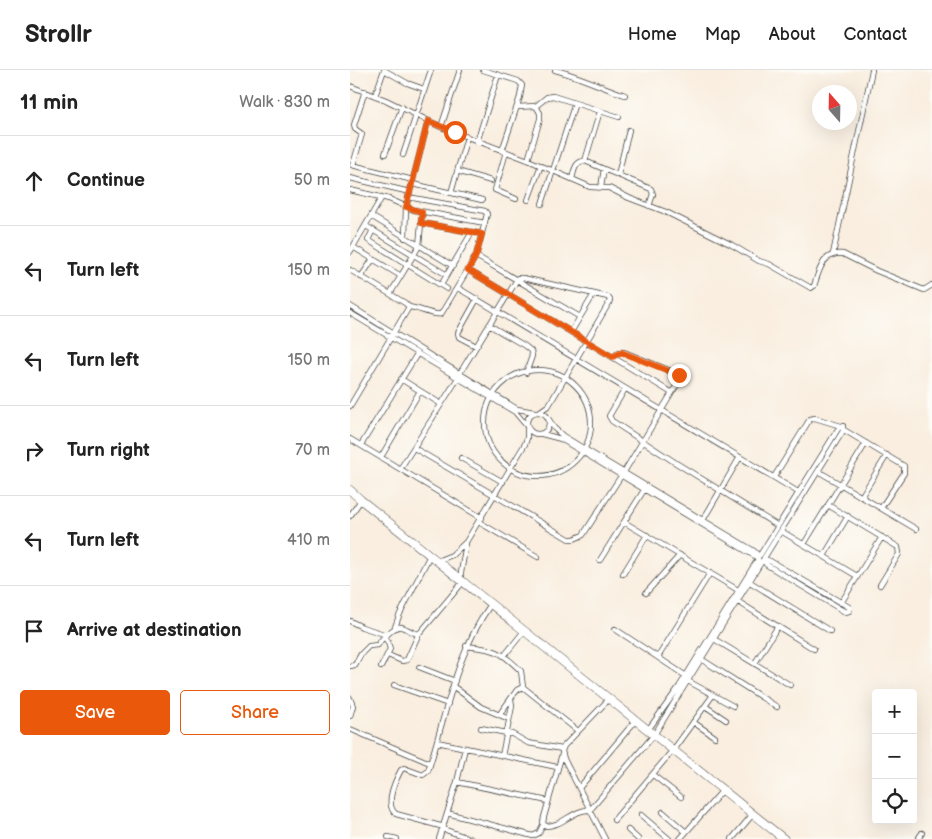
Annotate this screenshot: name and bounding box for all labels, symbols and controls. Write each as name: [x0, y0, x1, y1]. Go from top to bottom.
text: Strollr: [25, 20, 92, 49]
text: Home: [628, 24, 677, 45]
text: Map: [705, 24, 741, 45]
text: About: [769, 24, 816, 45]
text: Contact: [844, 24, 907, 45]
north arrow: [812, 85, 857, 130]
text: 11 min: [20, 90, 78, 115]
text: Walk · 830 m: [239, 93, 330, 112]
route start: [444, 121, 467, 144]
icon: ahead: [20, 167, 48, 195]
text: Continue: [67, 169, 145, 192]
text: 50 m: [294, 171, 330, 190]
icon: left: [20, 257, 48, 285]
text: Turn left: [67, 259, 139, 282]
text: 150 m: [288, 261, 330, 280]
icon: left: [20, 347, 48, 375]
text: Turn left: [67, 349, 139, 372]
text: 150 m: [288, 351, 330, 370]
route end: [668, 364, 691, 387]
icon: right: [20, 437, 48, 465]
text: Turn right: [67, 439, 150, 462]
text: 70 m: [295, 441, 330, 460]
icon: left: [20, 527, 48, 555]
text: Turn left: [67, 529, 139, 552]
text: 410 m: [287, 531, 330, 550]
icon: arrive: [20, 617, 48, 645]
text: Arrive at destination: [67, 619, 242, 642]
map controls: [872, 689, 917, 824]
button: +: [872, 689, 917, 734]
button: Save: [20, 690, 170, 735]
button: Share: [180, 690, 330, 735]
button: −: [872, 734, 917, 779]
button: locate: [872, 779, 917, 824]

